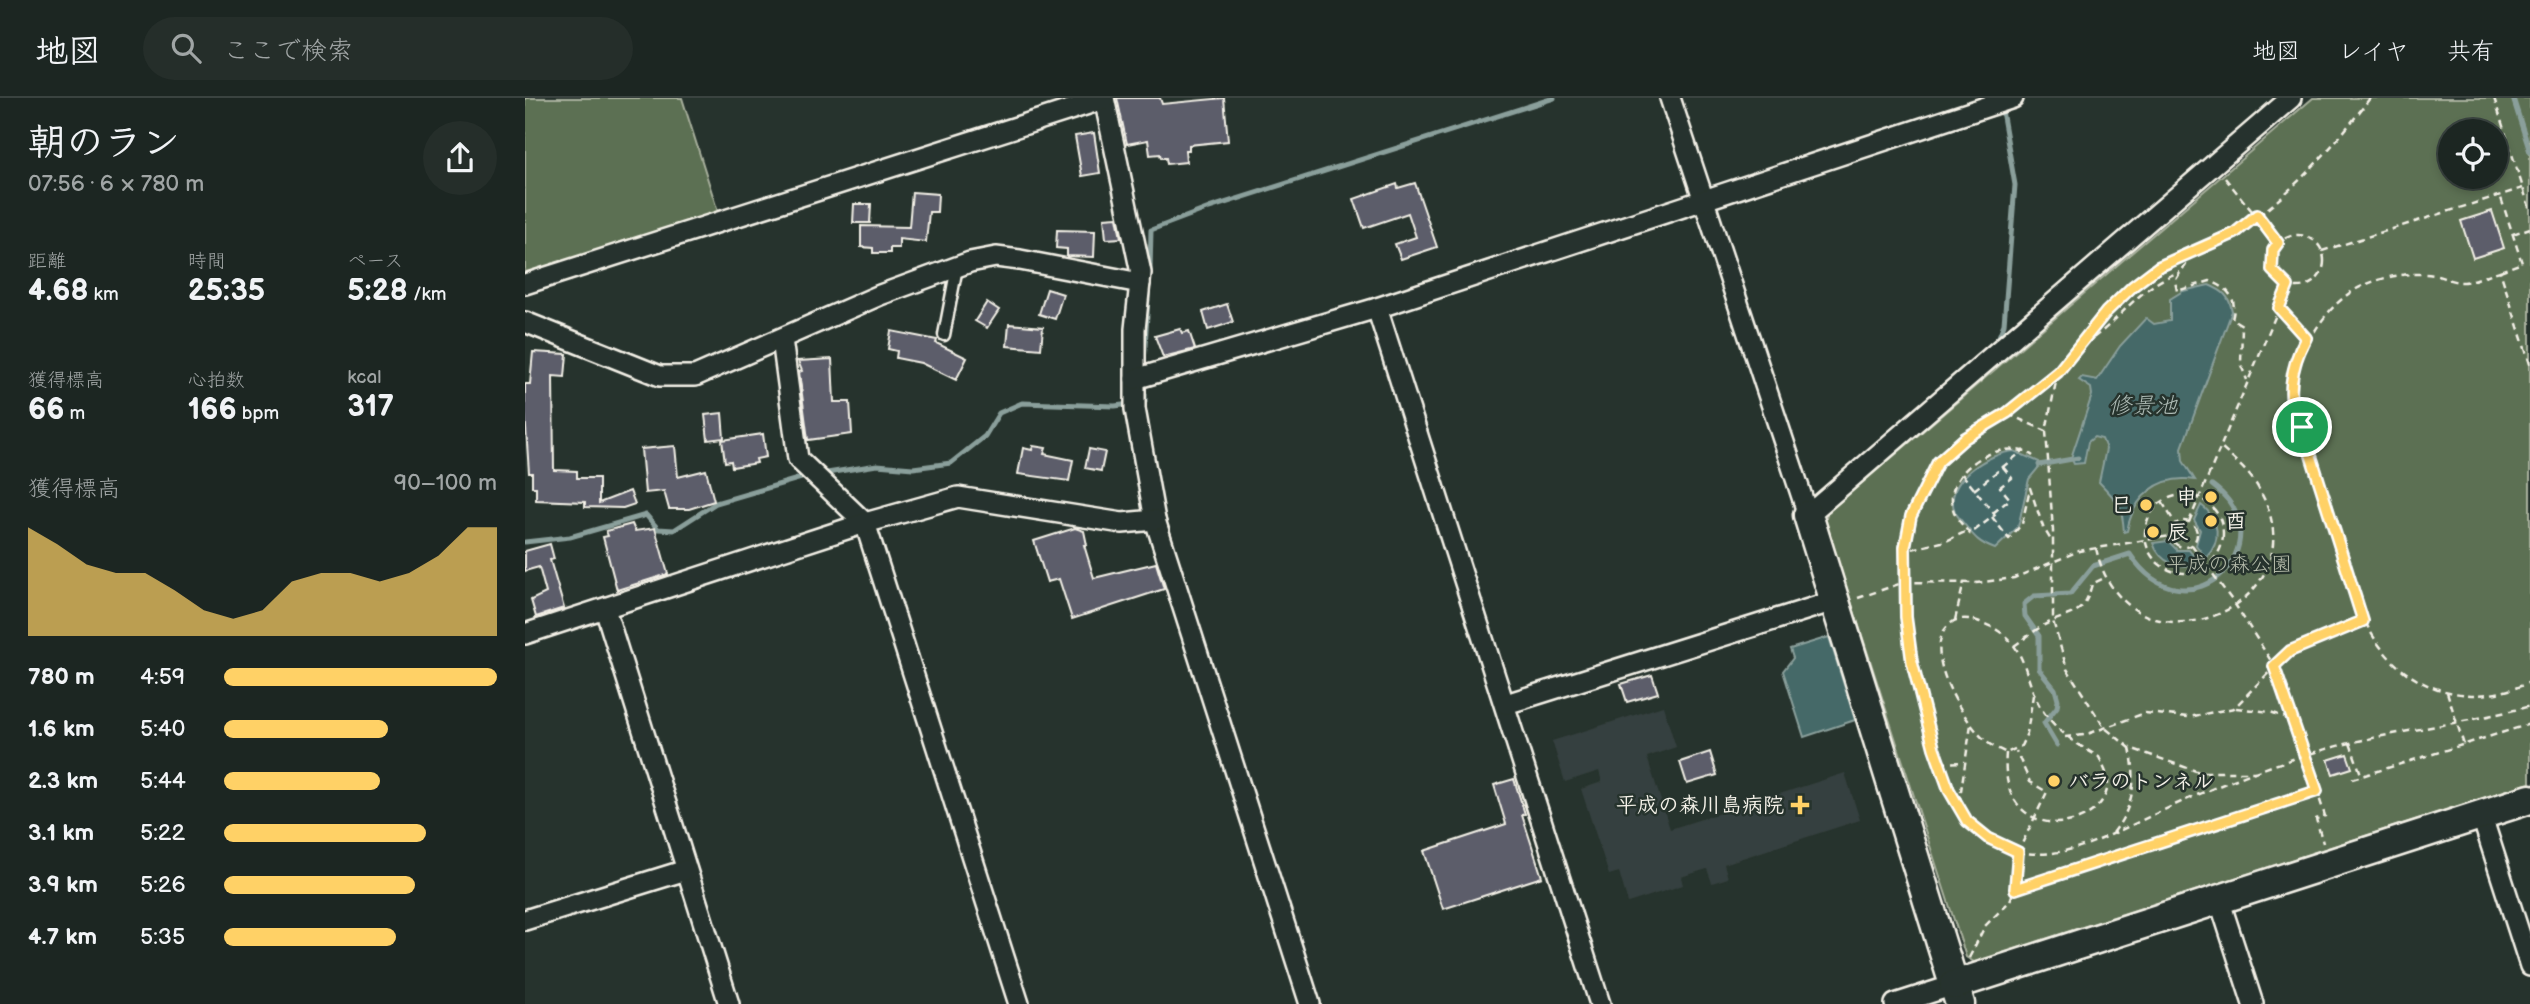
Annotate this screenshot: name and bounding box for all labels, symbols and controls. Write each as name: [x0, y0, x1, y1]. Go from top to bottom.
search box: [143, 17, 633, 80]
icon: search: [167, 29, 205, 67]
text: 地図: [35, 32, 101, 72]
text: ここで検索: [223, 36, 353, 67]
text: 地図: [2252, 37, 2300, 66]
text: レイヤ: [2338, 37, 2409, 66]
text: 共有: [2447, 37, 2495, 66]
map controls: [2438, 119, 2508, 189]
button: locate: [2438, 119, 2508, 189]
text: 朝のラン: [28, 121, 180, 166]
button: share: [423, 121, 497, 195]
text: 07:56 · 6 × 780 m: [28, 170, 204, 198]
text: 距離: [28, 250, 66, 273]
text: 時間: [188, 250, 226, 273]
text: ペース: [347, 250, 403, 273]
text: 4.68: [28, 273, 88, 309]
text: 25:35: [188, 273, 265, 309]
text: 5:28: [347, 273, 408, 309]
text: km: [88, 283, 119, 306]
text: /km: [408, 283, 447, 306]
text: kcal: [347, 366, 381, 389]
text: 獲得標高: [28, 369, 104, 392]
text: 心拍数: [188, 369, 245, 392]
text: 317: [347, 389, 394, 425]
text: 66: [28, 392, 64, 428]
text: 166: [188, 392, 237, 428]
water label: 修景池: [2109, 392, 2179, 420]
pin: [2272, 397, 2332, 457]
text: m: [64, 402, 85, 425]
text: bpm: [237, 402, 279, 425]
icon: arrive: [2283, 408, 2321, 446]
text: 90–100 m: [394, 469, 497, 497]
text: 獲得標高: [28, 475, 120, 503]
place label: 申: [2176, 485, 2197, 510]
marker: 申: [2203, 489, 2219, 505]
place label: 巳: [2111, 493, 2132, 518]
marker: 巳: [2138, 497, 2154, 513]
place label: 酉: [2225, 509, 2246, 534]
marker: 酉: [2203, 513, 2219, 529]
place label: 辰: [2167, 520, 2188, 545]
marker: 辰: [2145, 524, 2161, 540]
park label: 平成の森公園: [2166, 552, 2292, 577]
text: 780 m: [28, 663, 95, 691]
text: 4:59: [140, 663, 185, 691]
text: 1.6 km: [28, 715, 95, 743]
text: 5:40: [140, 715, 185, 743]
text: 2.3 km: [28, 767, 98, 795]
text: 5:44: [140, 767, 186, 795]
place label: バラのトンネル: [2068, 769, 2214, 794]
marker: バラのトンネル: [2046, 773, 2062, 789]
place label: 平成の森川島病院: [1616, 793, 1784, 818]
marker: 平成の森川島病院: [1790, 795, 1810, 815]
text: 3.1 km: [28, 819, 94, 847]
text: 5:22: [140, 819, 185, 847]
text: 3.9 km: [28, 871, 98, 899]
text: 5:26: [140, 871, 185, 899]
text: 4.7 km: [28, 923, 97, 951]
text: 5:35: [140, 923, 185, 951]

